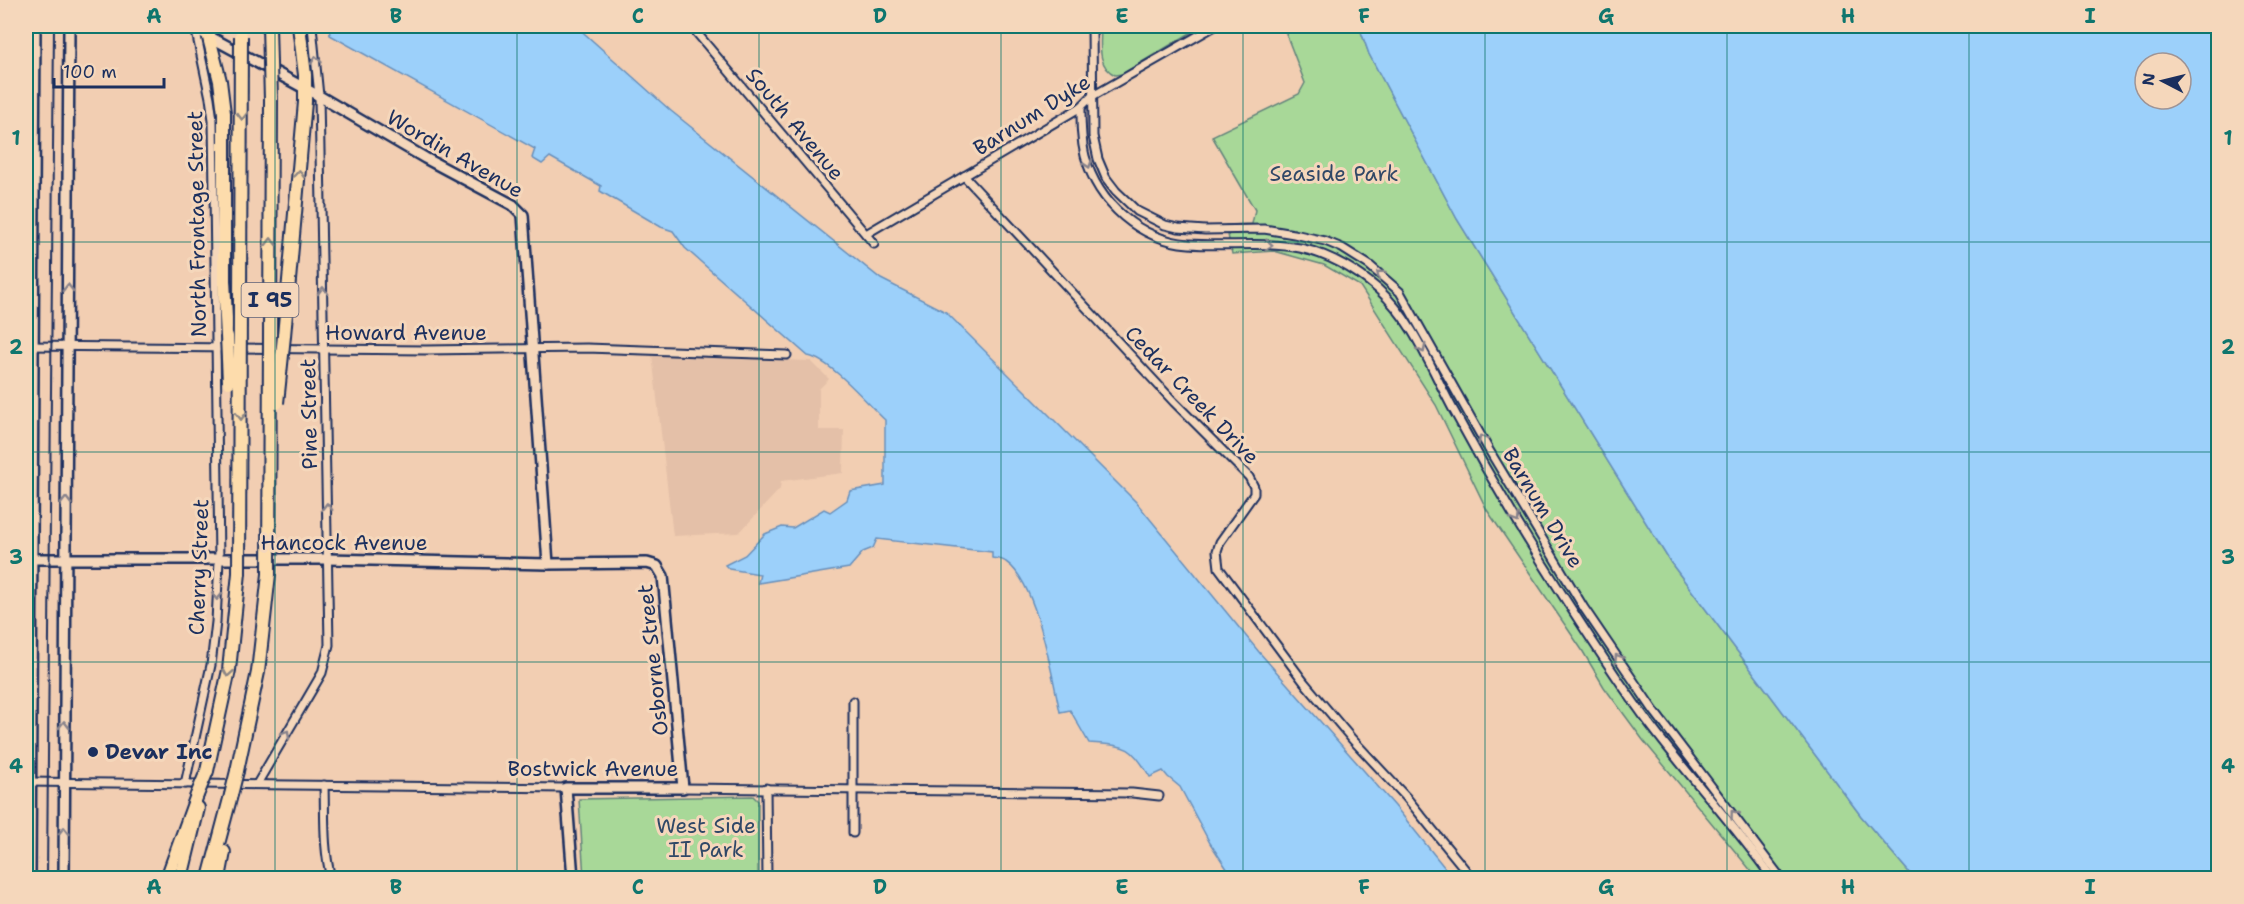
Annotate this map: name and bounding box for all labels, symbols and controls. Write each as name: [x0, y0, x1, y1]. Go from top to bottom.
text: A: [146, 3, 162, 29]
text: B: [390, 3, 402, 29]
text: C: [632, 3, 644, 29]
text: D: [873, 3, 887, 29]
text: E: [1115, 3, 1129, 29]
text: F: [1358, 3, 1370, 29]
text: G: [1598, 3, 1614, 29]
text: H: [1841, 3, 1855, 29]
text: I: [2084, 3, 2096, 29]
scale bar: [54, 51, 164, 89]
north arrow: [2133, 51, 2193, 111]
one-way arrow: [310, 56, 323, 65]
text: 100 m: [63, 60, 117, 84]
street label: South Avenue: [739, 62, 851, 186]
street label: Barnum Dyke: [968, 68, 1096, 162]
text: N: [2137, 72, 2160, 87]
street label: Wordin Avenue: [381, 103, 529, 205]
street label: North Frontage Street: [181, 110, 213, 338]
one-way arrow: [236, 111, 248, 120]
text: 1: [11, 125, 21, 151]
text: 1: [2223, 125, 2233, 151]
one-way arrow: [1081, 159, 1094, 169]
park label: Seaside Park: [1270, 160, 1398, 188]
one-way arrow: [292, 169, 305, 178]
one-way arrow: [265, 238, 277, 247]
one-way arrow: [1264, 238, 1273, 251]
one-way arrow: [1376, 270, 1387, 281]
road number: I 95: [242, 283, 298, 317]
one-way arrow: [62, 284, 74, 293]
one-way arrow: [317, 287, 329, 296]
street label: Howard Avenue: [325, 319, 487, 347]
street label: Cedar Creek Drive: [1119, 320, 1265, 470]
text: 2: [9, 334, 23, 360]
text: 2: [2221, 334, 2235, 360]
one-way arrow: [1414, 343, 1426, 354]
street label: Pine Street: [294, 358, 324, 470]
one-way arrow: [235, 411, 247, 420]
one-way arrow: [1478, 434, 1489, 445]
street label: Barnum Drive: [1496, 443, 1590, 573]
one-way arrow: [60, 496, 72, 505]
street label: Cherry Street: [183, 498, 215, 636]
one-way arrow: [320, 503, 333, 512]
one-way arrow: [1509, 513, 1521, 523]
street label: Hancock Avenue: [260, 529, 428, 557]
text: 3: [9, 544, 23, 570]
text: 3: [2221, 544, 2235, 570]
street label: Osborne Street: [631, 583, 675, 737]
one-way arrow: [211, 591, 224, 600]
one-way arrow: [1614, 654, 1625, 665]
one-way arrow: [223, 669, 235, 678]
one-way arrow: [58, 720, 70, 729]
one-way arrow: [279, 730, 291, 740]
place label: Devar Inc: [105, 738, 213, 766]
marker: Devar Inc: [86, 745, 100, 759]
text: 4: [9, 753, 23, 779]
text: 4: [2221, 753, 2235, 779]
street label: Bostwick Avenue: [507, 755, 679, 783]
one-way arrow: [1730, 810, 1741, 821]
park label: West Side II Park: [656, 812, 756, 864]
one-way arrow: [58, 826, 70, 835]
text: A: [146, 874, 162, 900]
text: B: [390, 874, 402, 900]
text: C: [632, 874, 644, 900]
text: D: [873, 874, 887, 900]
text: E: [1115, 874, 1129, 900]
text: F: [1358, 874, 1370, 900]
text: G: [1598, 874, 1614, 900]
text: H: [1841, 874, 1855, 900]
text: I: [2084, 874, 2096, 900]

